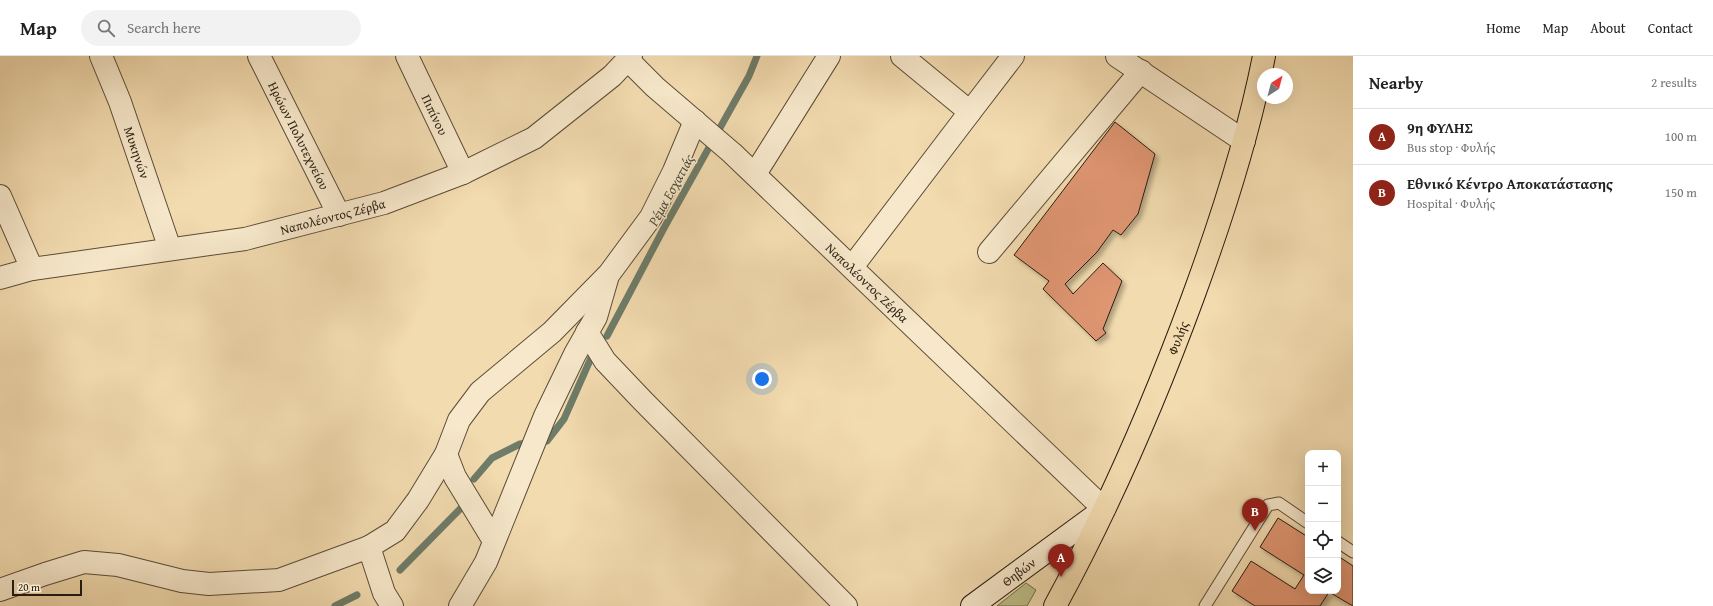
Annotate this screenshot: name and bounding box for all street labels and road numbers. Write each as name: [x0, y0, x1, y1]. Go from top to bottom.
street label: Ηρώων Πολυτεχνείου: [264, 78, 334, 193]
street label: Πιπίνου: [417, 91, 453, 138]
street label: Μυκηνών: [119, 124, 155, 181]
street label: Ναπολέοντος Ζέρβα: [278, 194, 387, 239]
street label: Ναπολέοντος Ζέρβα: [822, 238, 913, 327]
street label: Φυλής: [1162, 318, 1193, 358]
street label: Θηβών: [998, 553, 1040, 591]

